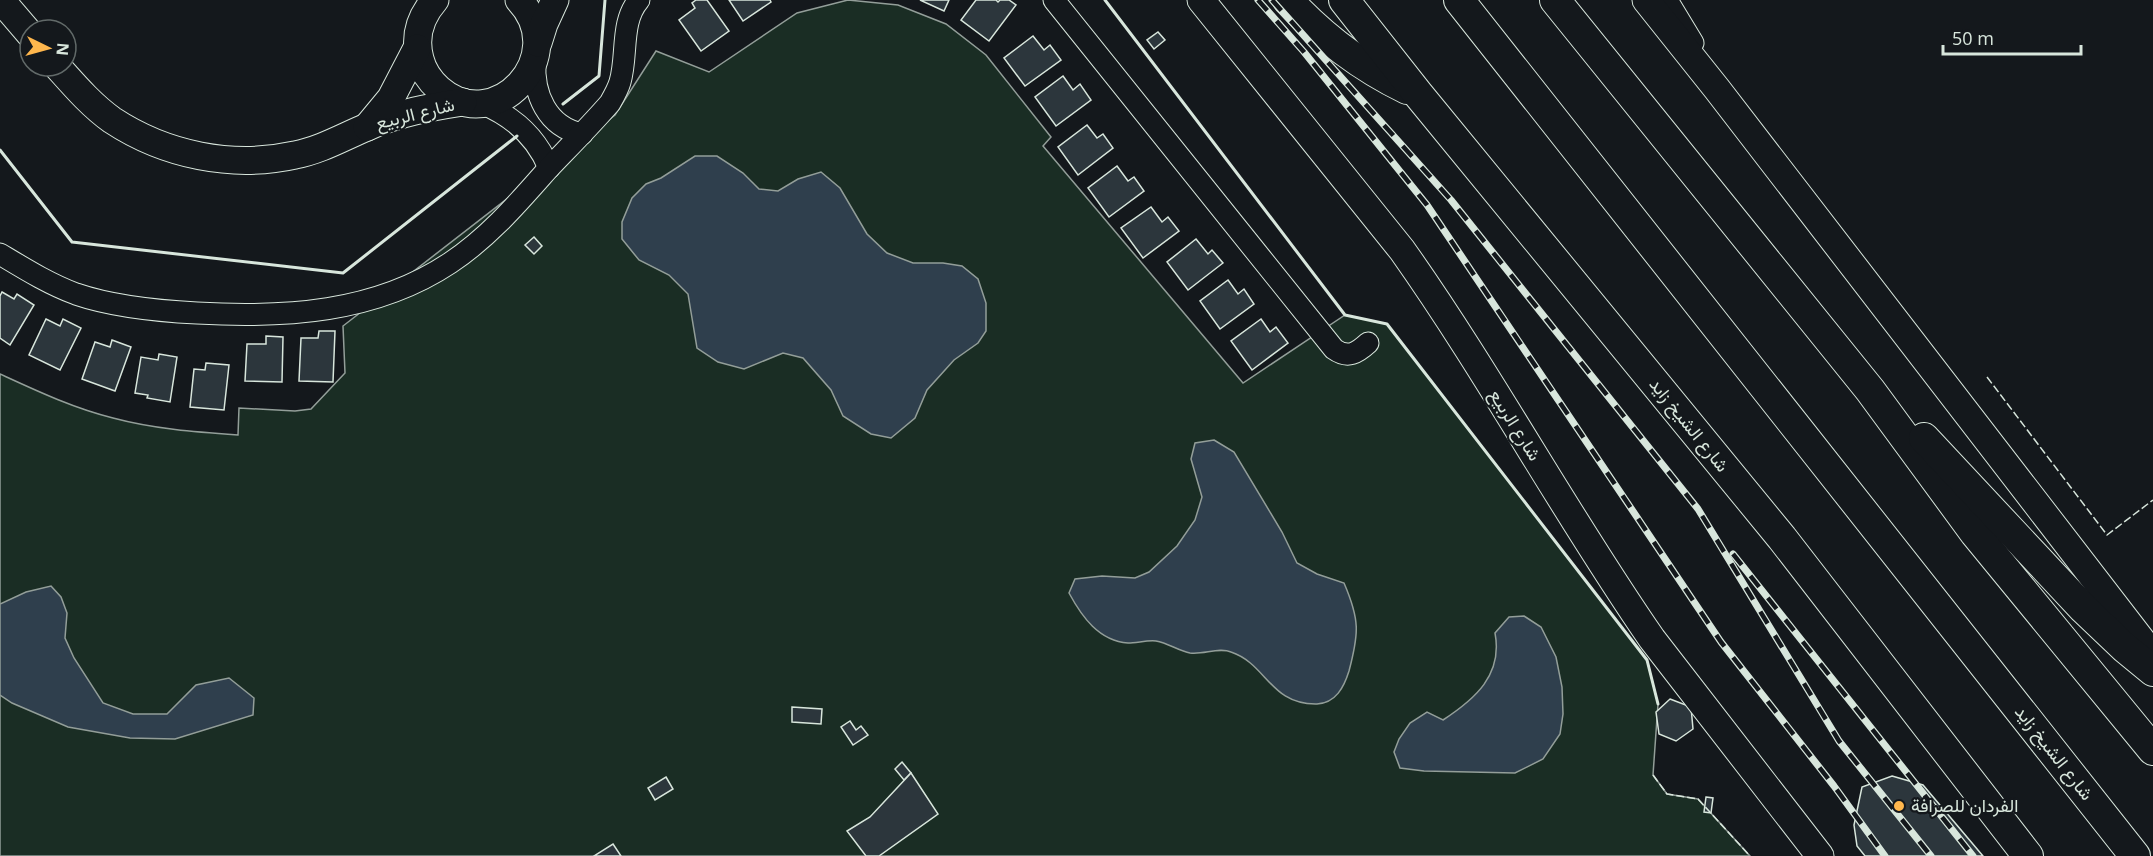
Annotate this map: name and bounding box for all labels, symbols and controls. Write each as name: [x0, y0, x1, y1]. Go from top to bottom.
north arrow: [18, 18, 78, 78]
scale bar: [1943, 18, 2081, 56]
text: 50 m: [1952, 26, 1994, 50]
text: N: [51, 42, 74, 57]
street label: شارع الربيع: [373, 92, 457, 135]
street label: شارع الشيخ زايد: [1644, 372, 1735, 477]
street label: شارع الربيع: [1484, 384, 1547, 465]
street label: شارع الشيخ زايد: [2009, 700, 2099, 805]
place label: الفردان للصرافة: [1911, 793, 2018, 817]
marker: الفردان للصرافة: [1892, 799, 1906, 813]

